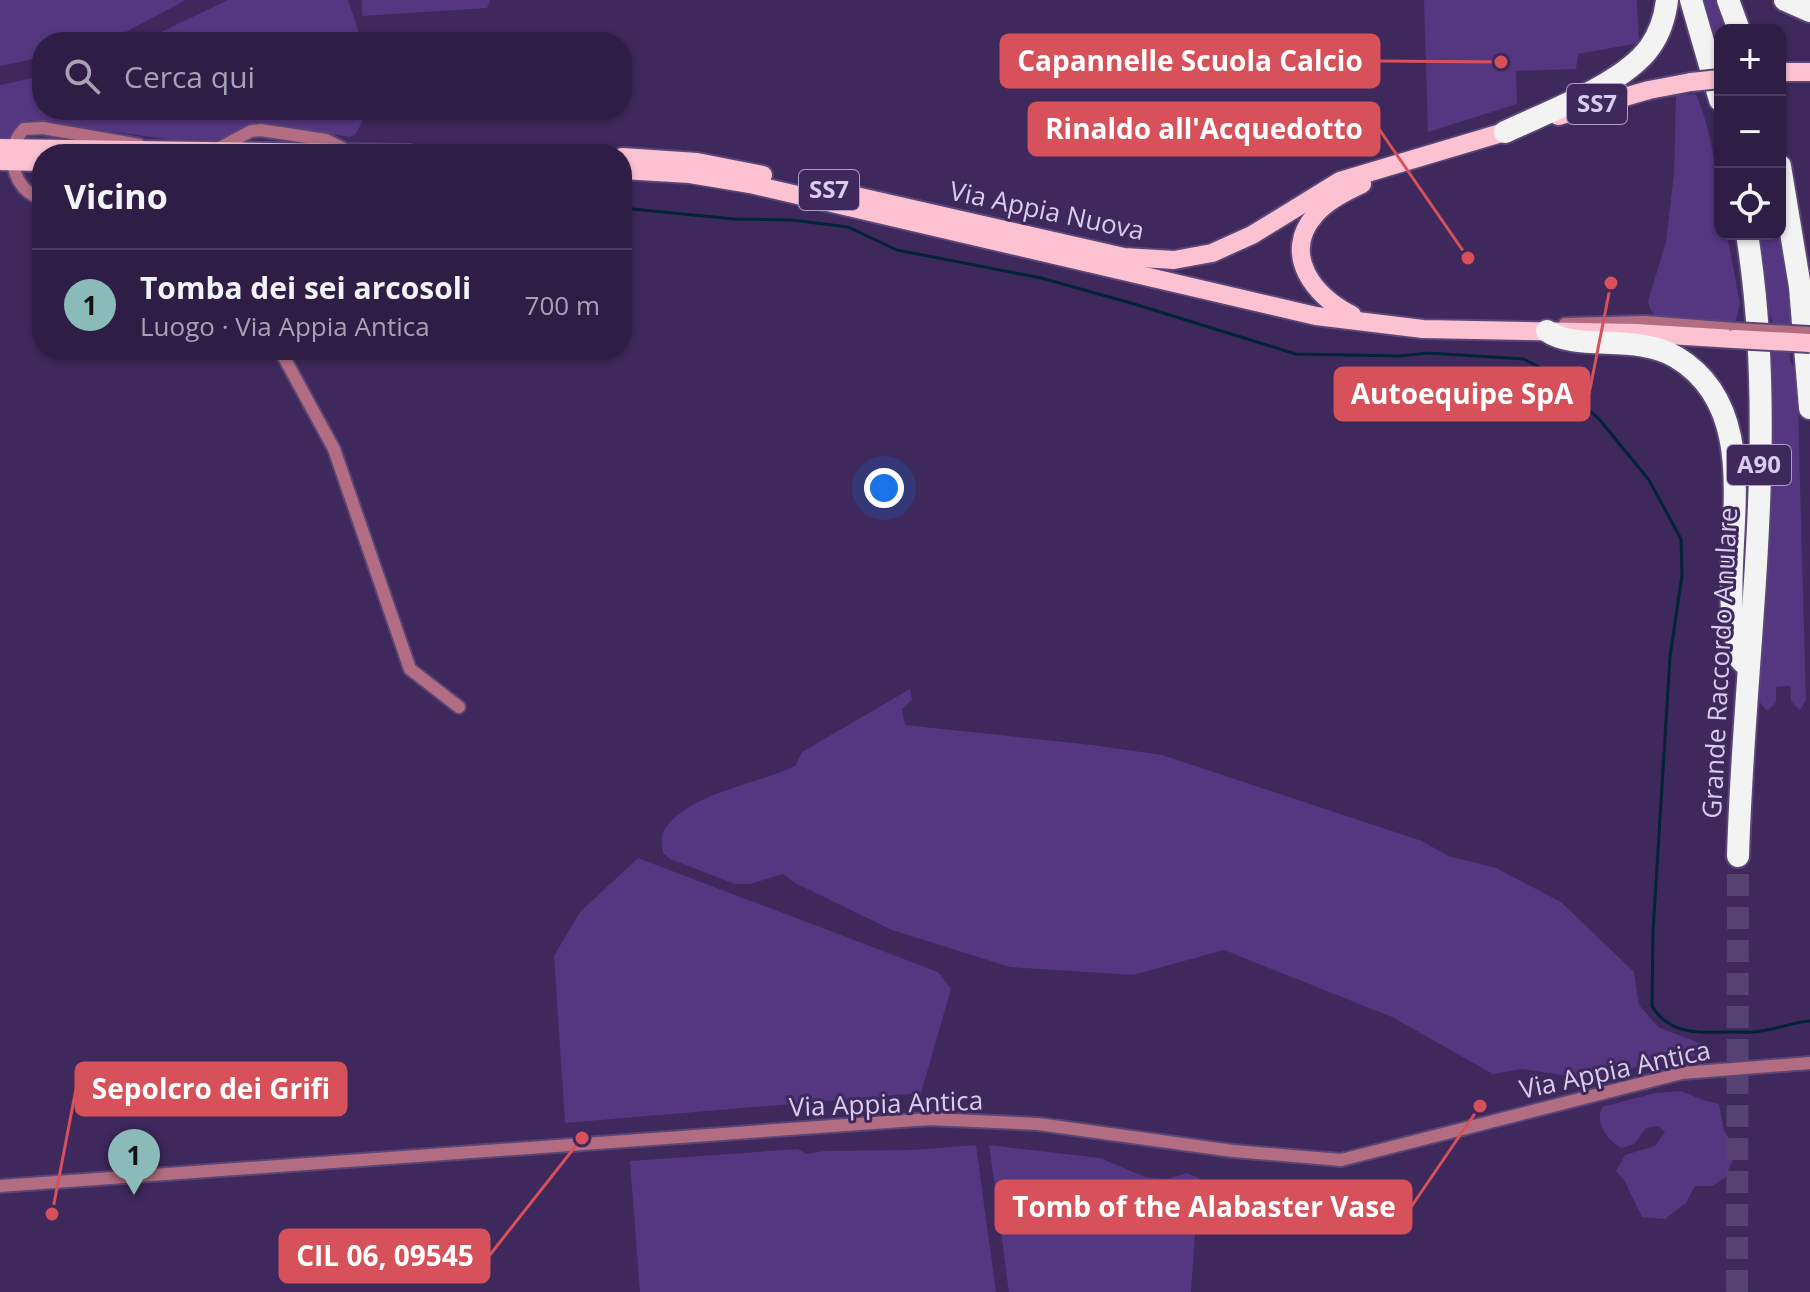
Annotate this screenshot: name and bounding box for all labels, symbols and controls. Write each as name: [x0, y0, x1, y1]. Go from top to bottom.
map controls: [1714, 24, 1786, 240]
button: +: [1714, 24, 1786, 96]
search box: [32, 32, 632, 120]
callout: Capannelle Scuola Calcio: [1001, 35, 1379, 87]
text: Capannelle Scuola Calcio: [1017, 41, 1363, 79]
icon: search: [60, 54, 104, 98]
text: Cerca qui: [124, 56, 255, 97]
road number: SS7: [1567, 84, 1627, 124]
button: −: [1714, 96, 1786, 168]
callout: Rinaldo all'Acquedotto: [1029, 103, 1379, 155]
text: Rinaldo all'Acquedotto: [1045, 109, 1363, 147]
button: locate: [1714, 168, 1786, 240]
road number: SS7: [799, 170, 859, 210]
street label: Via Appia Nuova: [947, 172, 1148, 248]
text: Vicino: [64, 173, 168, 219]
text: Tomba dei sei arcosoli: [140, 267, 471, 308]
text: 1: [83, 287, 97, 323]
text: 700 m: [525, 287, 600, 323]
text: Luogo · Via Appia Antica: [140, 308, 430, 344]
callout: Autoequipe SpA: [1335, 368, 1589, 420]
text: Autoequipe SpA: [1351, 374, 1574, 412]
road number: A90: [1727, 445, 1791, 485]
your location: [864, 468, 904, 508]
street label: Grande Raccordo Anulare: [1693, 506, 1745, 820]
street label: Via Appia Antica: [1516, 1031, 1714, 1107]
callout: Sepolcro dei Grifi: [76, 1063, 346, 1115]
text: Sepolcro dei Grifi: [92, 1069, 330, 1107]
street label: Via Appia Antica: [788, 1082, 984, 1124]
pin: 1: [108, 1129, 160, 1195]
callout: Tomb of the Alabaster Vase: [996, 1181, 1411, 1233]
text: Tomb of the Alabaster Vase: [1012, 1187, 1396, 1225]
callout: CIL 06, 09545: [280, 1230, 489, 1282]
text: CIL 06, 09545: [296, 1236, 474, 1274]

